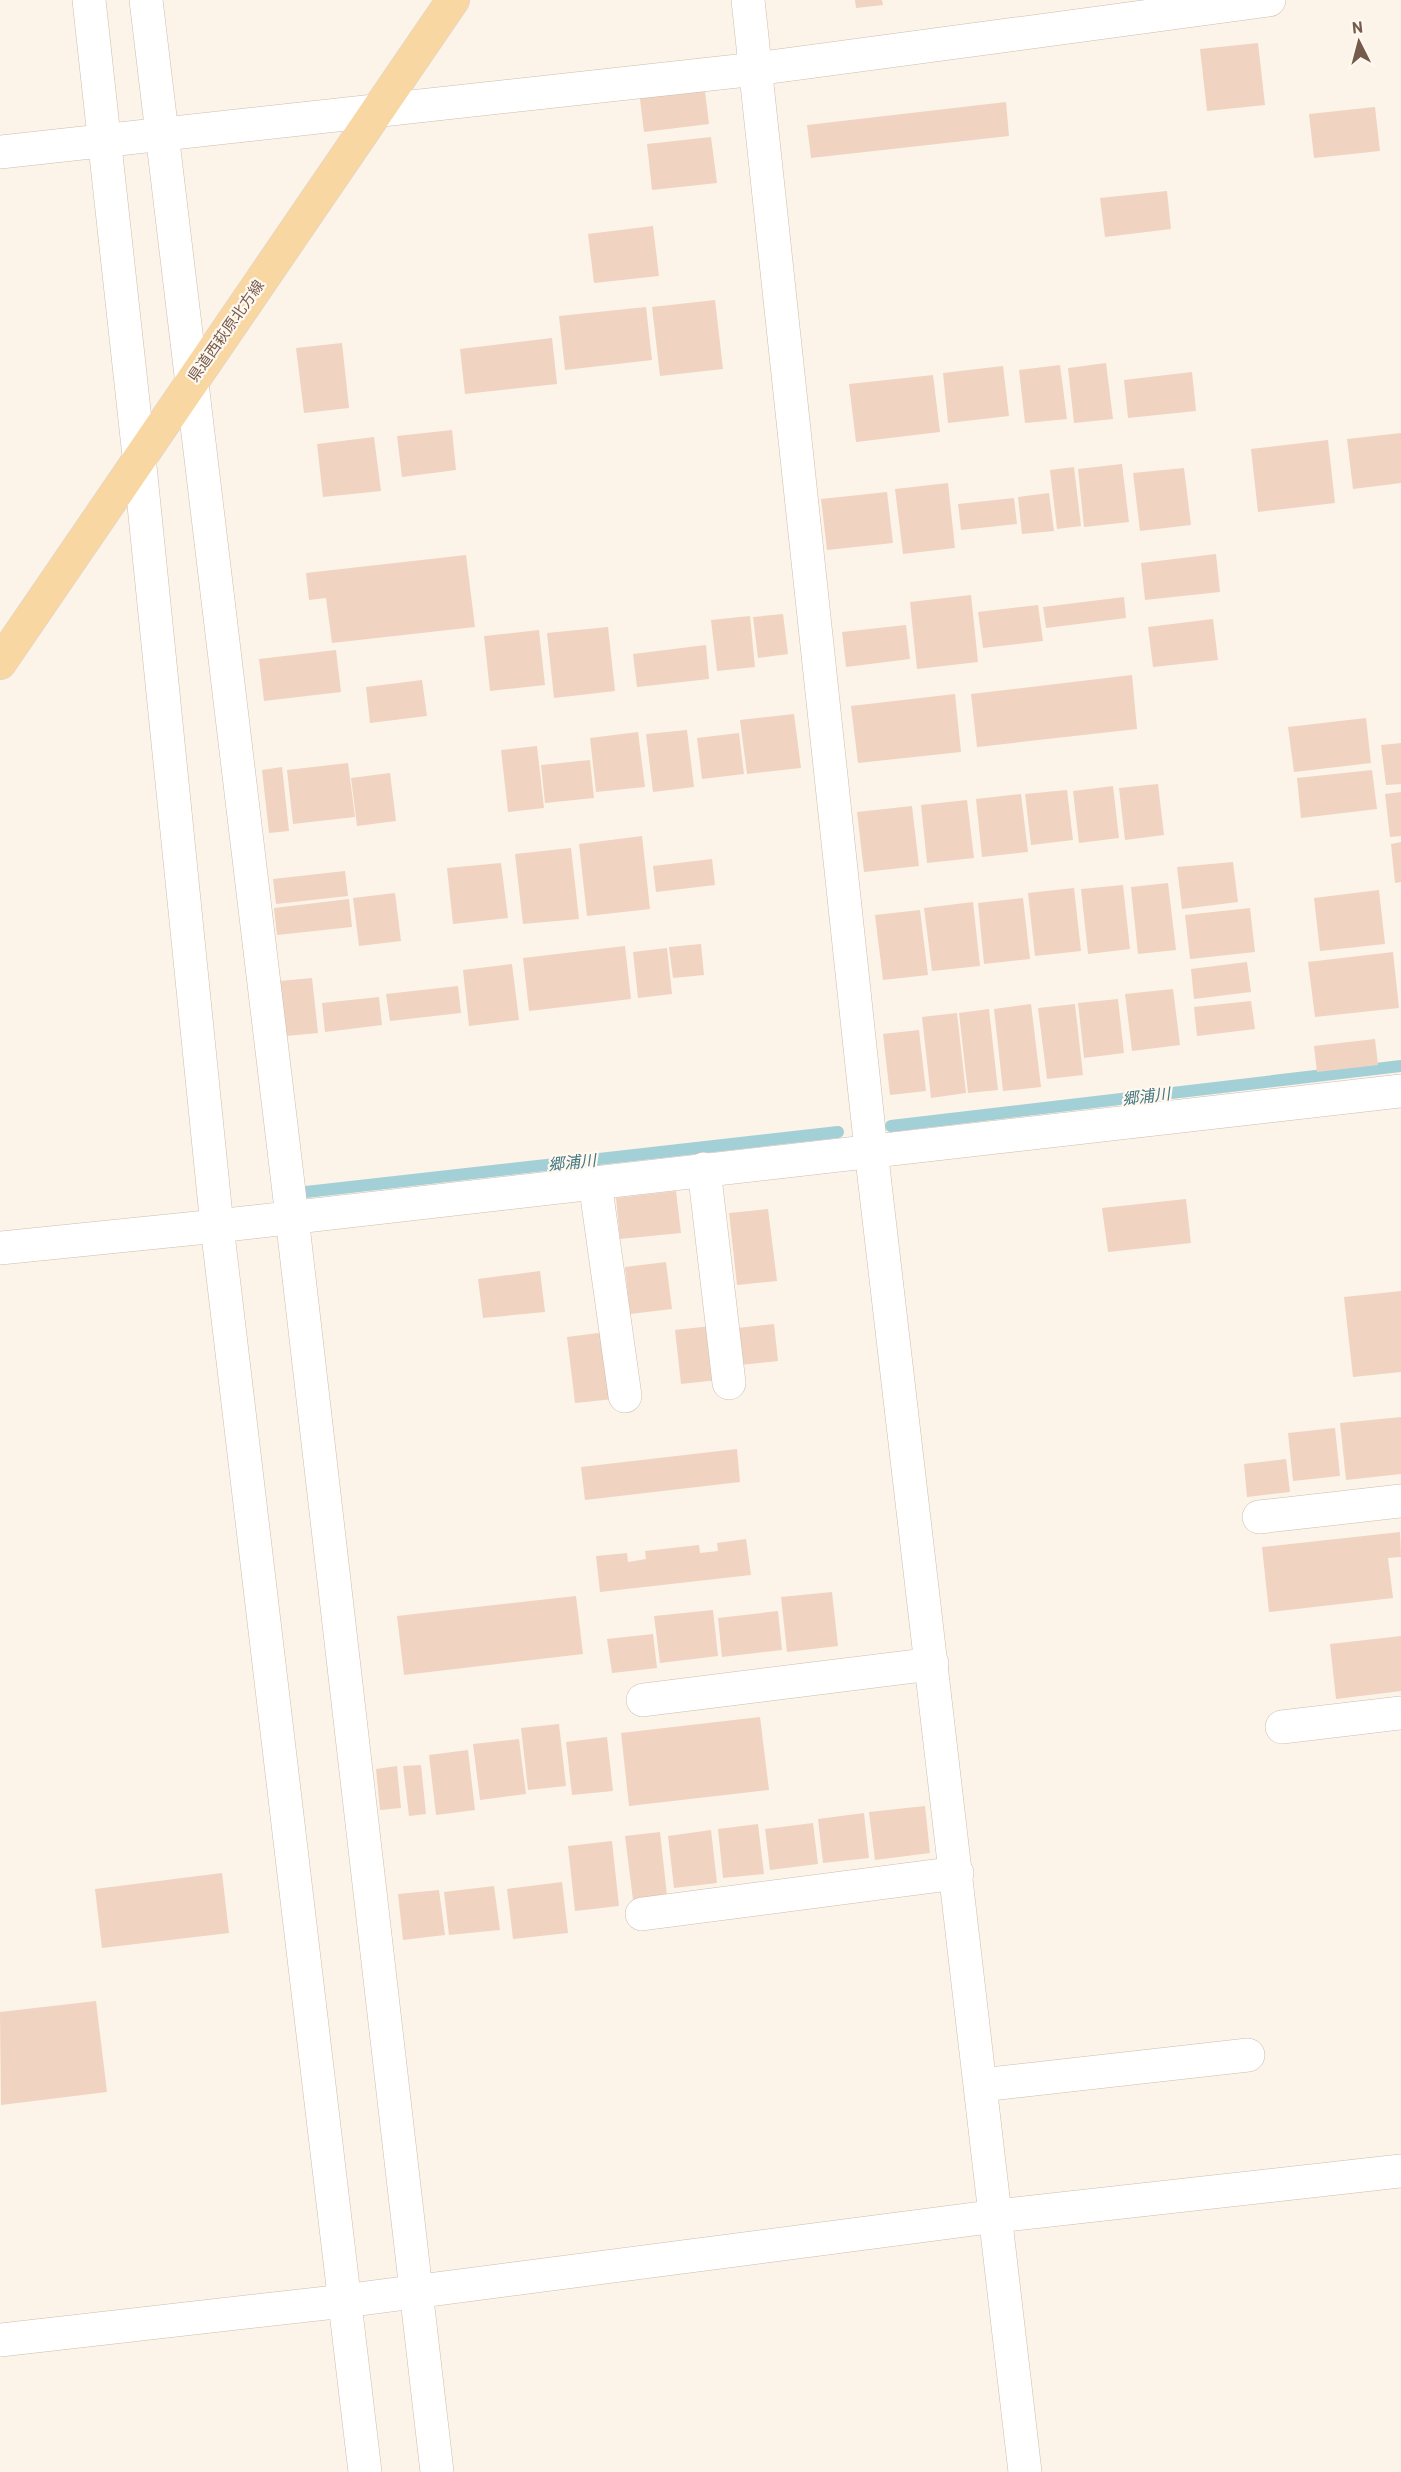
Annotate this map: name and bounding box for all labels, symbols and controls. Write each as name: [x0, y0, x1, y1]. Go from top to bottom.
north arrow: [1329, 12, 1389, 72]
text: N: [1351, 17, 1364, 37]
street label: 県道西萩原北方線: [183, 276, 267, 385]
water label: 郷浦川: [1121, 1083, 1173, 1108]
water label: 郷浦川: [547, 1149, 599, 1173]

